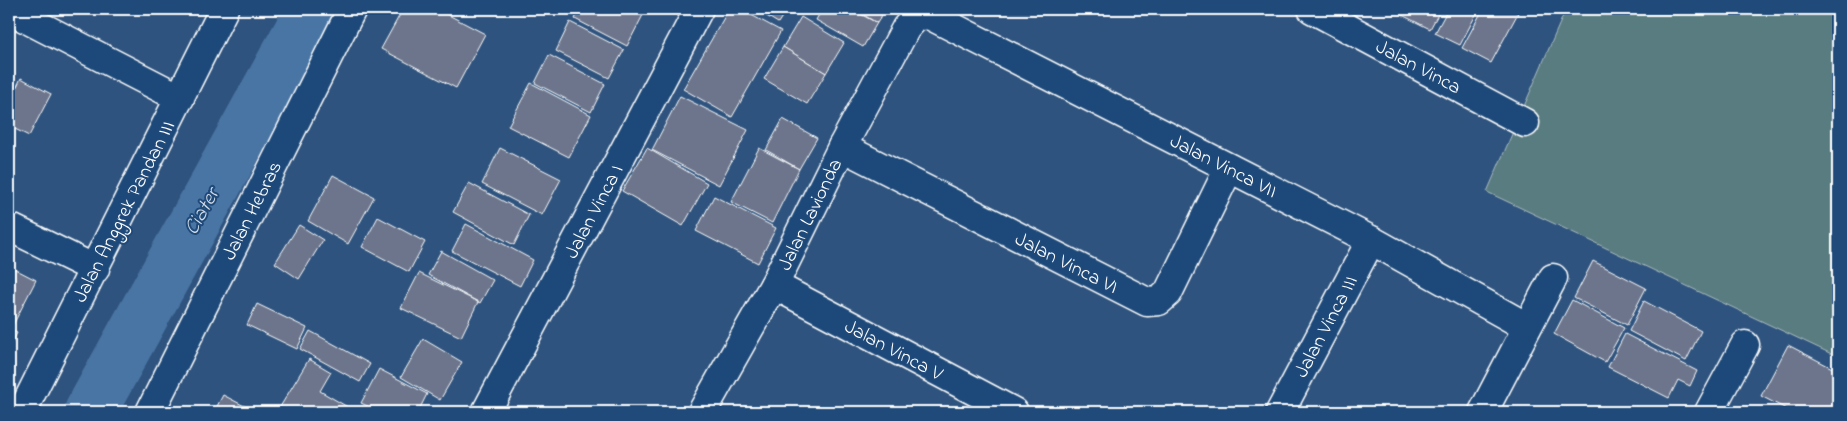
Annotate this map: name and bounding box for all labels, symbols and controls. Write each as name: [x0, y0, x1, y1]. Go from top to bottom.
street label: Jalan Vinca: [1370, 34, 1466, 103]
street label: Jalan Anggrek Pandan III: [67, 116, 185, 309]
street label: Jalan Vinca VII: [1164, 128, 1282, 207]
street label: Jalan Lavionda: [772, 154, 851, 276]
street label: Jalan Hebras: [216, 156, 291, 266]
street label: Jalan Vinca I: [558, 160, 632, 264]
water label: Ciater: [178, 181, 229, 241]
street label: Jalan Vinca VI: [1009, 226, 1122, 303]
street label: Jalan Vinca III: [1288, 271, 1366, 384]
street label: Jalan Vinca V: [839, 313, 948, 390]

